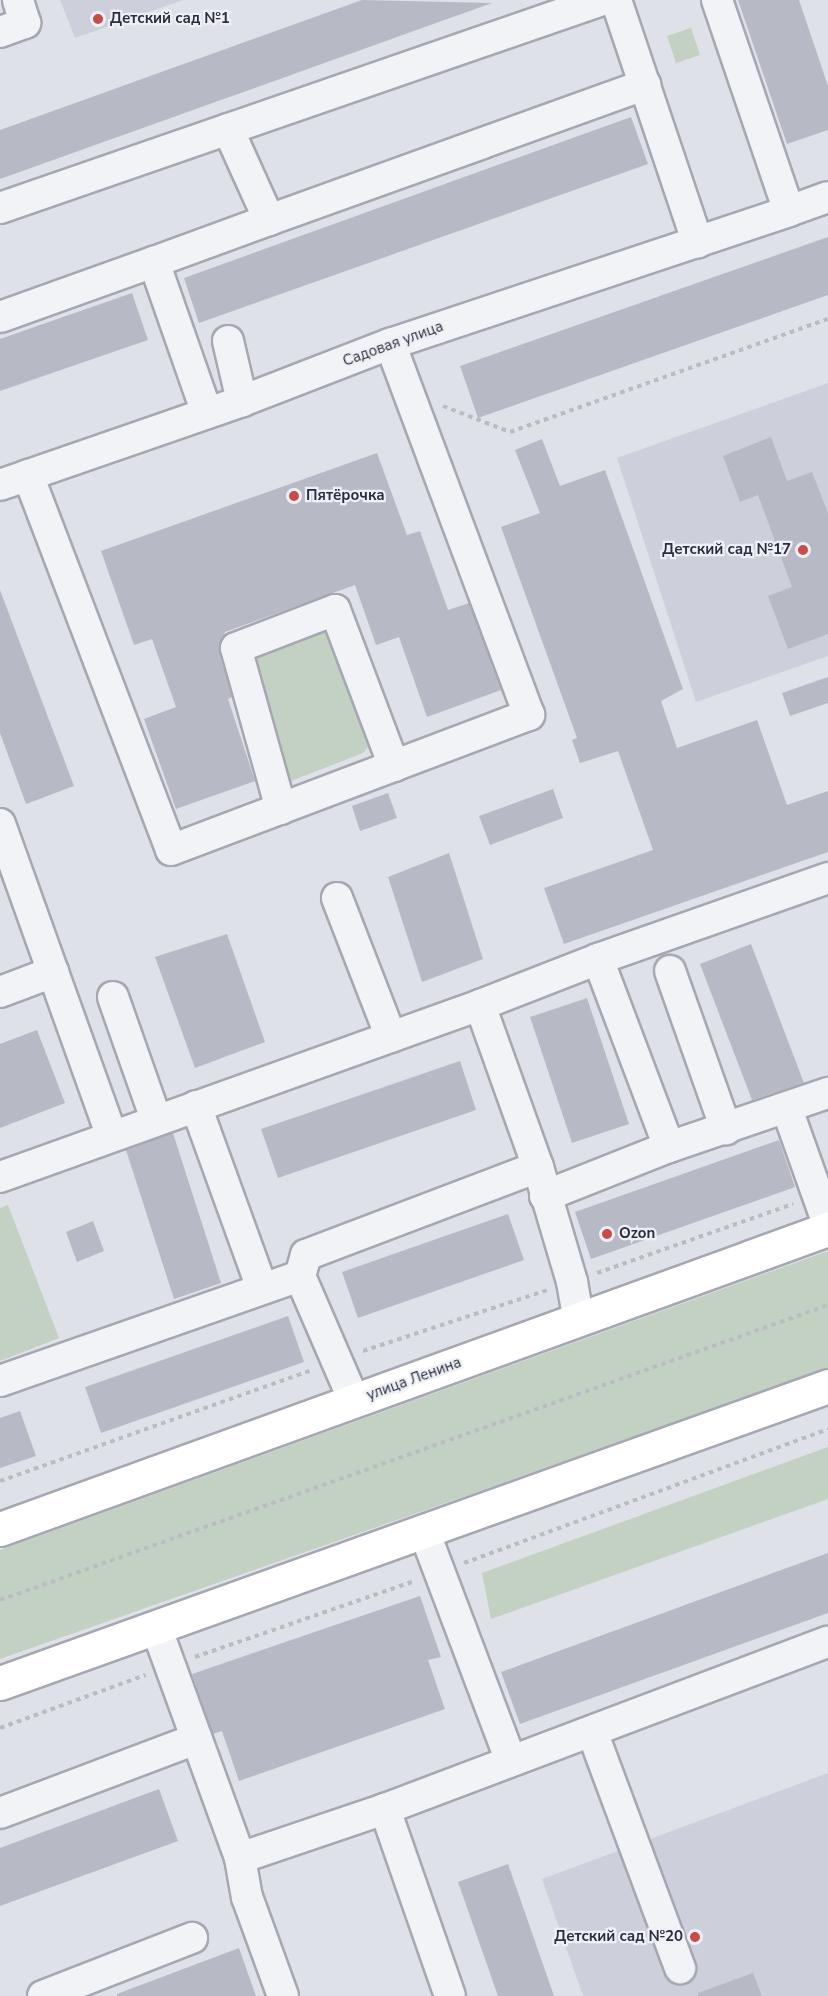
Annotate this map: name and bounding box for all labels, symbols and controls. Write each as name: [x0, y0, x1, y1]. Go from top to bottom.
place label: Детский сад №1: [110, 10, 230, 28]
marker: Детский сад №1: [91, 12, 105, 26]
street label: Садовая улица: [340, 318, 446, 370]
place label: Пятёрочка: [306, 487, 385, 505]
marker: Пятёрочка: [287, 489, 301, 503]
place label: Детский сад №17: [662, 541, 791, 559]
marker: Детский сад №17: [796, 543, 810, 557]
place label: Ozon: [619, 1225, 655, 1243]
marker: Ozon: [600, 1227, 614, 1241]
street label: улица Ленина: [364, 1354, 464, 1404]
place label: Детский сад №20: [554, 1928, 683, 1946]
marker: Детский сад №20: [688, 1930, 702, 1944]

